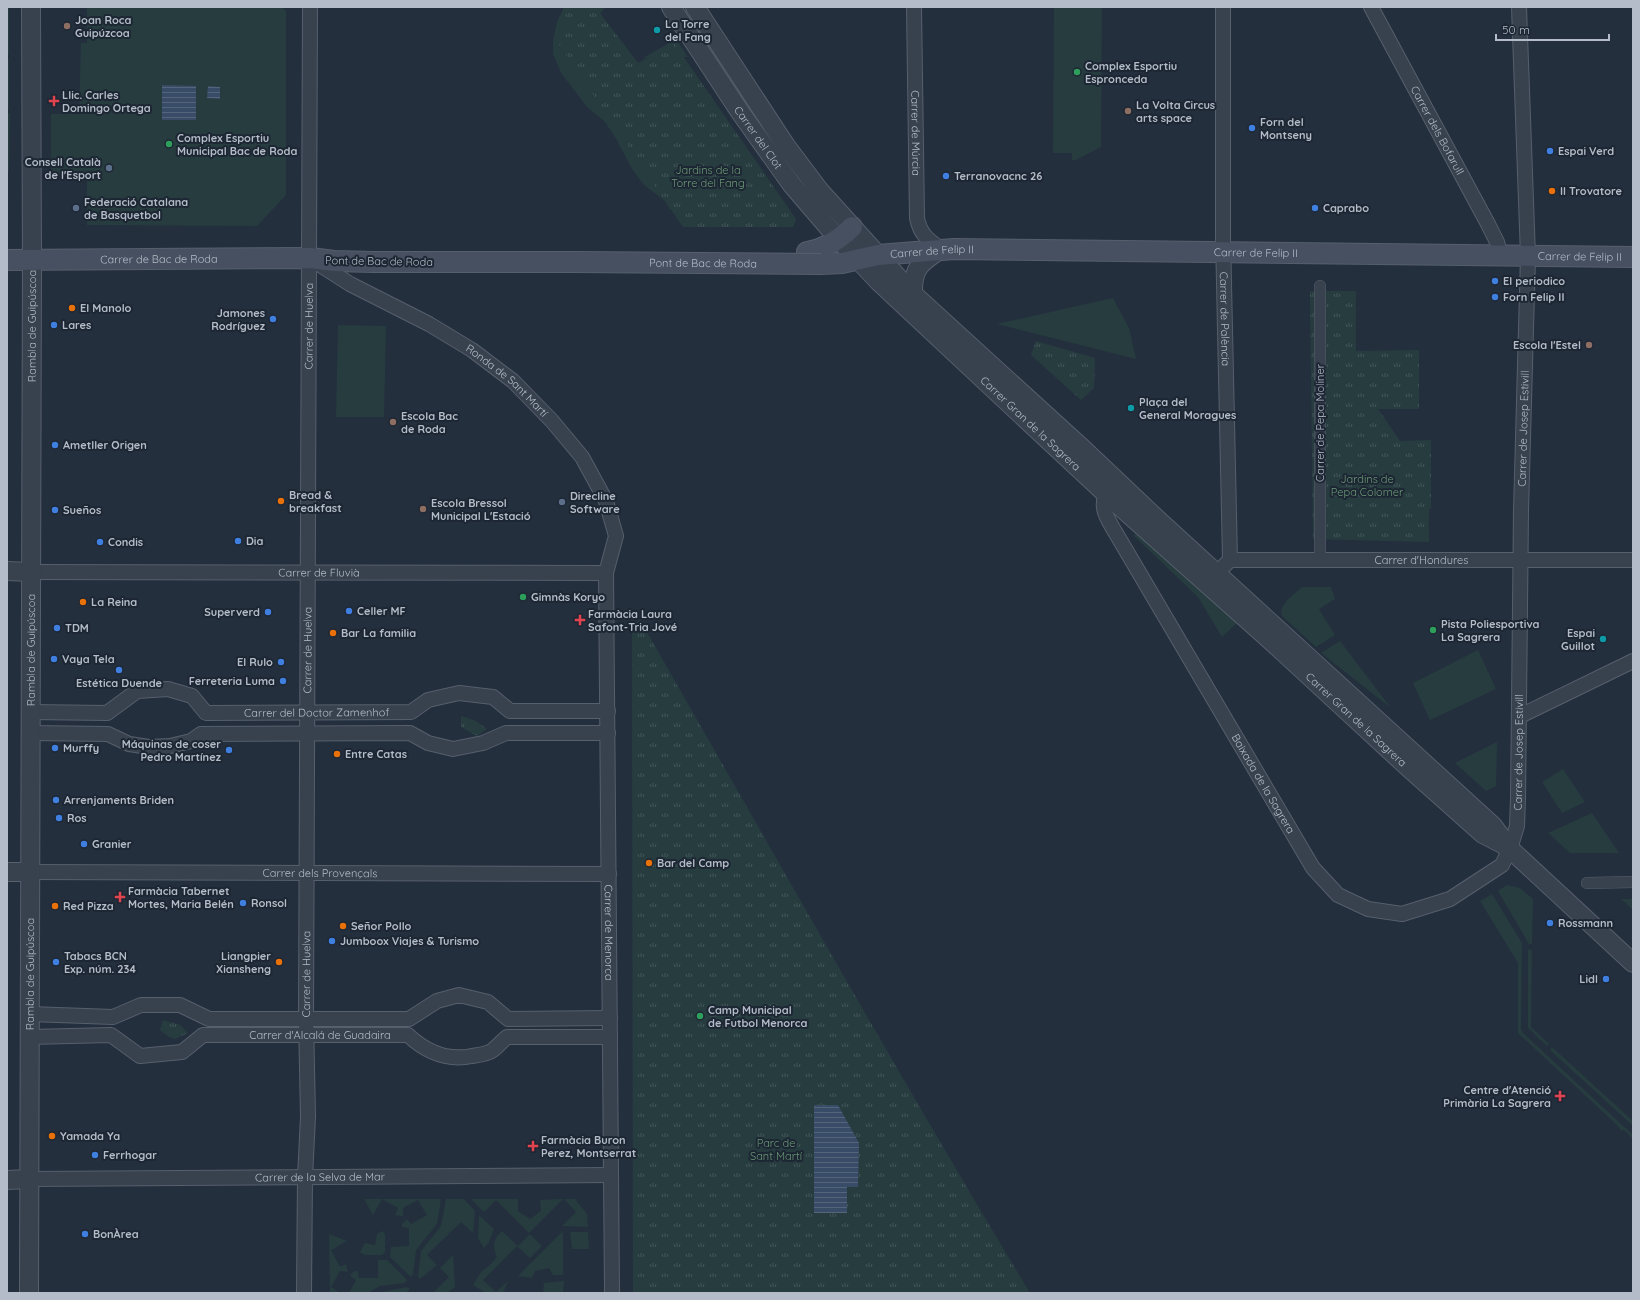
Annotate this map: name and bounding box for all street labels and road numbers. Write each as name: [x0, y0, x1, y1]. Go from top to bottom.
street label: Carrer dels Bofarull: [1408, 83, 1467, 177]
street label: Carrer de Múrcia: [908, 90, 923, 176]
street label: Carrer del Clot: [731, 103, 786, 172]
street label: Carrer de Felip II: [890, 242, 974, 261]
street label: Carrer de Felip II: [1214, 245, 1298, 260]
street label: Carrer de Felip II: [1538, 249, 1622, 264]
street label: Carrer de Bac de Roda: [100, 252, 218, 266]
street label: Pont de Bac de Roda: [325, 253, 433, 269]
street label: Pont de Bac de Roda: [649, 256, 757, 270]
street label: Rambla de Guipúscoa: [25, 270, 39, 382]
street label: Carrer de Palència: [1217, 272, 1233, 366]
street label: Carrer de Huelva: [302, 283, 316, 369]
street label: Ronda de Sant Martí: [463, 341, 552, 420]
street label: Carrer de Pepa Moliner: [1313, 363, 1327, 482]
street label: Carrer de Josep Estivill: [1515, 370, 1532, 487]
street label: Carrer Gran de la Sagrera: [977, 373, 1084, 474]
street label: Carrer d'Hondures: [1375, 553, 1468, 567]
street label: Carrer de Fluvià: [278, 565, 360, 580]
street label: Rambla de Guipúscoa: [24, 594, 38, 706]
street label: Carrer de Huelva: [300, 607, 315, 693]
street label: Carrer Gran de la Sagrera: [1303, 669, 1410, 769]
street label: Carrer de Josep Estivill: [1511, 694, 1526, 811]
street label: Carrer del Doctor Zamenhof: [244, 705, 389, 720]
street label: Baixada de la Sagrera: [1229, 731, 1298, 836]
street label: Carrer dels Provençals: [263, 866, 377, 880]
street label: Carrer de Menorca: [602, 884, 616, 981]
street label: Rambla de Guipúscoa: [23, 918, 37, 1030]
street label: Carrer de Huelva: [299, 931, 313, 1017]
street label: Carrer d'Alcalá de Guadaira: [249, 1028, 391, 1042]
street label: Carrer de la Selva de Mar: [255, 1170, 386, 1184]

